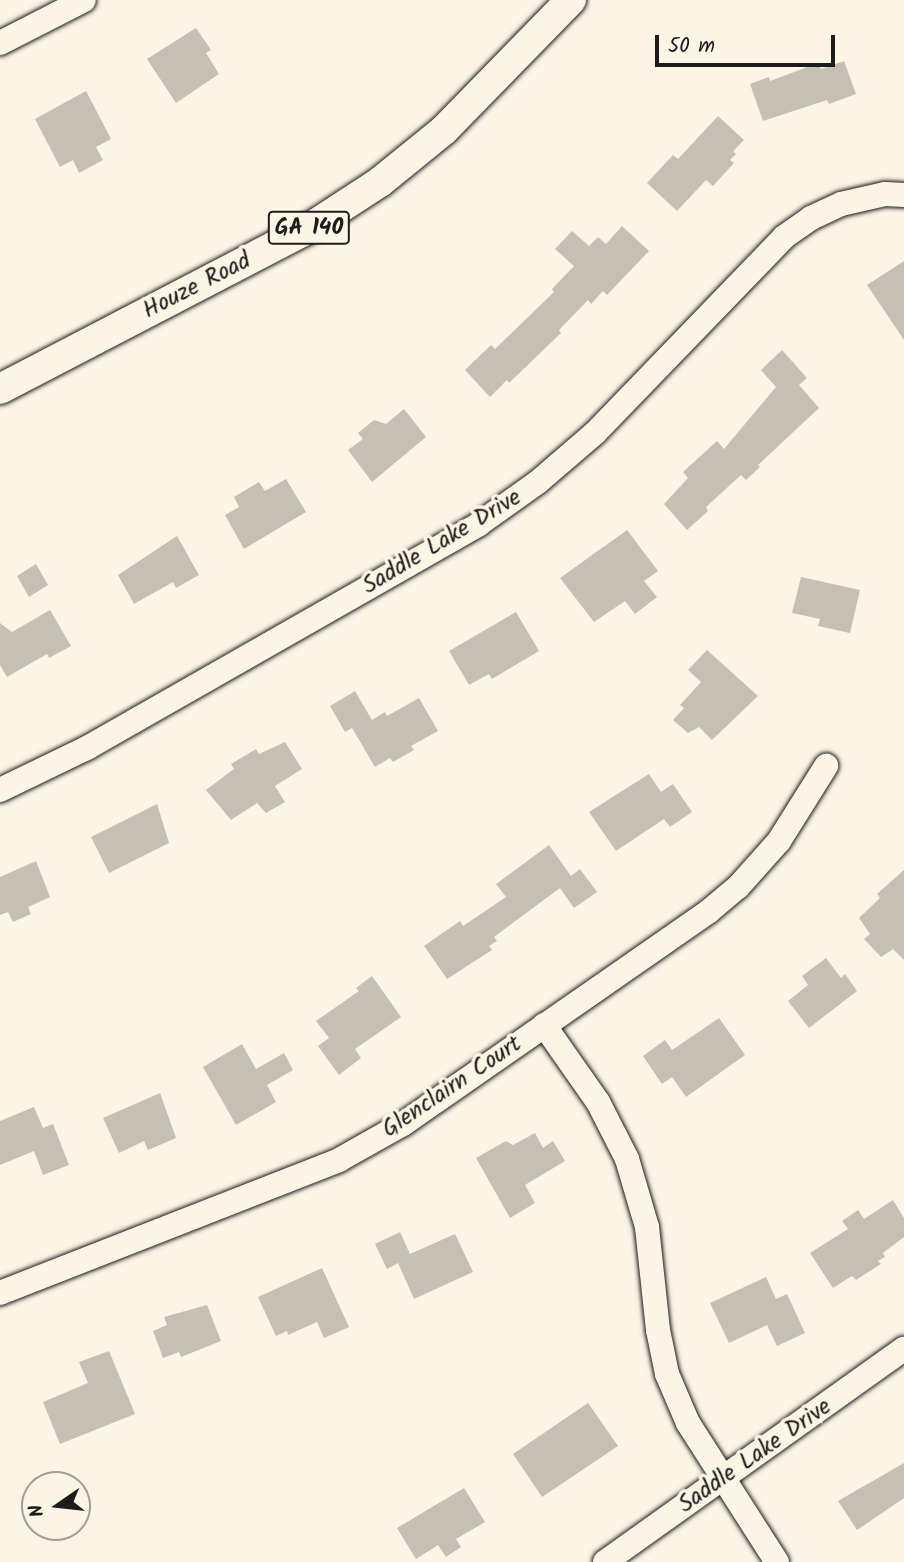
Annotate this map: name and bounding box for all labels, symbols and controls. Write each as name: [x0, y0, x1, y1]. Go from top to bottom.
scale bar: [659, 21, 839, 65]
text: 50 m: [668, 30, 715, 63]
road number: GA 140: [267, 208, 351, 247]
street label: Houze Road: [138, 246, 256, 326]
street label: Saddle Lake Drive: [357, 483, 527, 601]
street label: Glenclairn Court: [377, 1030, 527, 1144]
street label: Saddle Lake Drive: [673, 1392, 837, 1520]
north arrow: [21, 1471, 91, 1541]
text: N: [22, 1501, 54, 1520]

